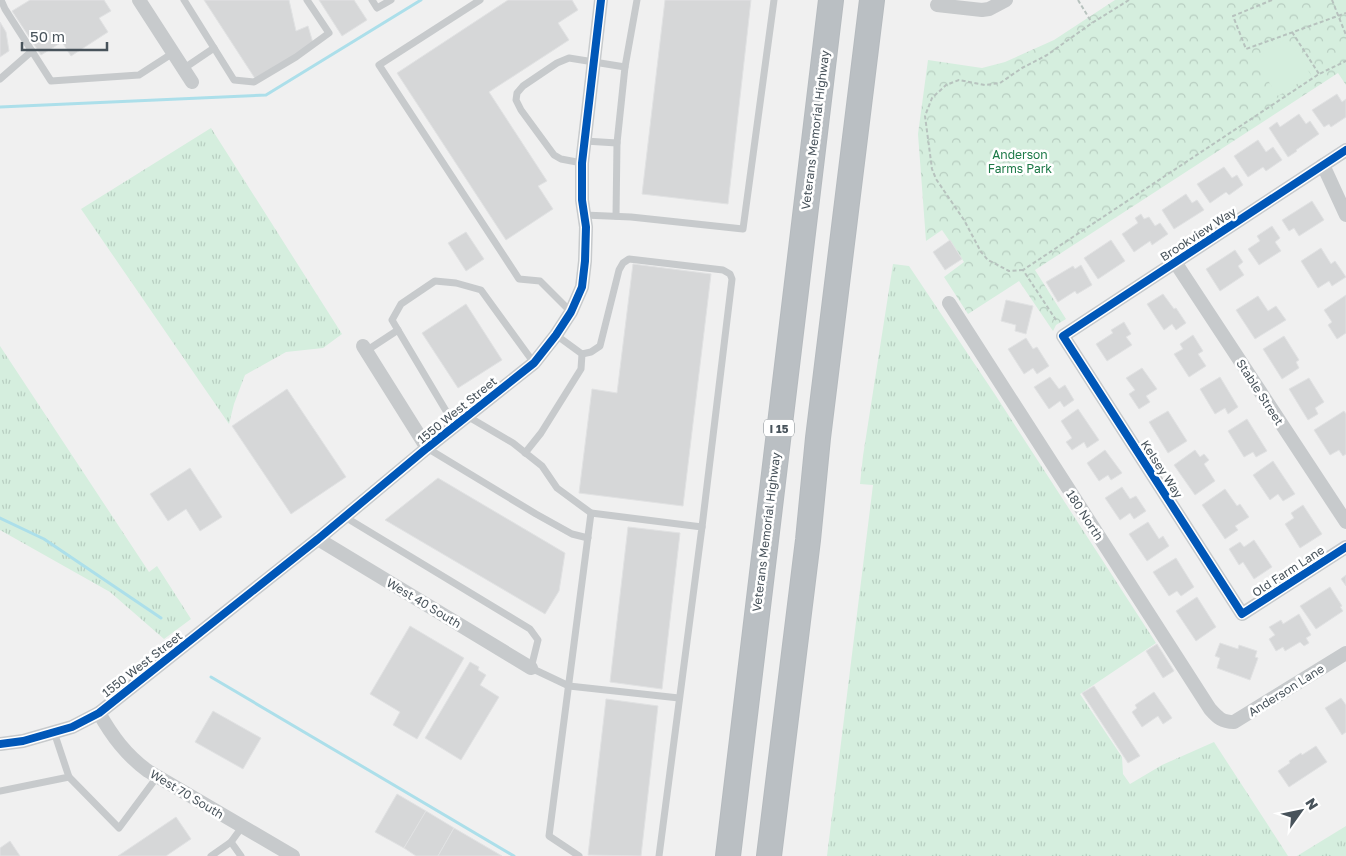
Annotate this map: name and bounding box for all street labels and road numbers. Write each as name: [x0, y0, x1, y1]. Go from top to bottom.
street label: Veterans Memorial Highway: [798, 49, 832, 211]
street label: Brookview Way: [1157, 204, 1239, 264]
street label: Stable Street: [1233, 356, 1287, 428]
street label: 1550 West Street: [414, 373, 500, 447]
road number: I 15: [764, 419, 794, 436]
street label: Kelsey Way: [1138, 437, 1186, 501]
street label: Veterans Memorial Highway: [749, 451, 783, 613]
street label: 180 North: [1063, 487, 1107, 543]
street label: Old Farm Lane: [1249, 542, 1327, 600]
street label: West 40 South: [384, 575, 464, 631]
street label: 1550 West Street: [99, 628, 185, 700]
street label: Anderson Lane: [1245, 661, 1327, 719]
street label: West 70 South: [147, 766, 227, 822]

